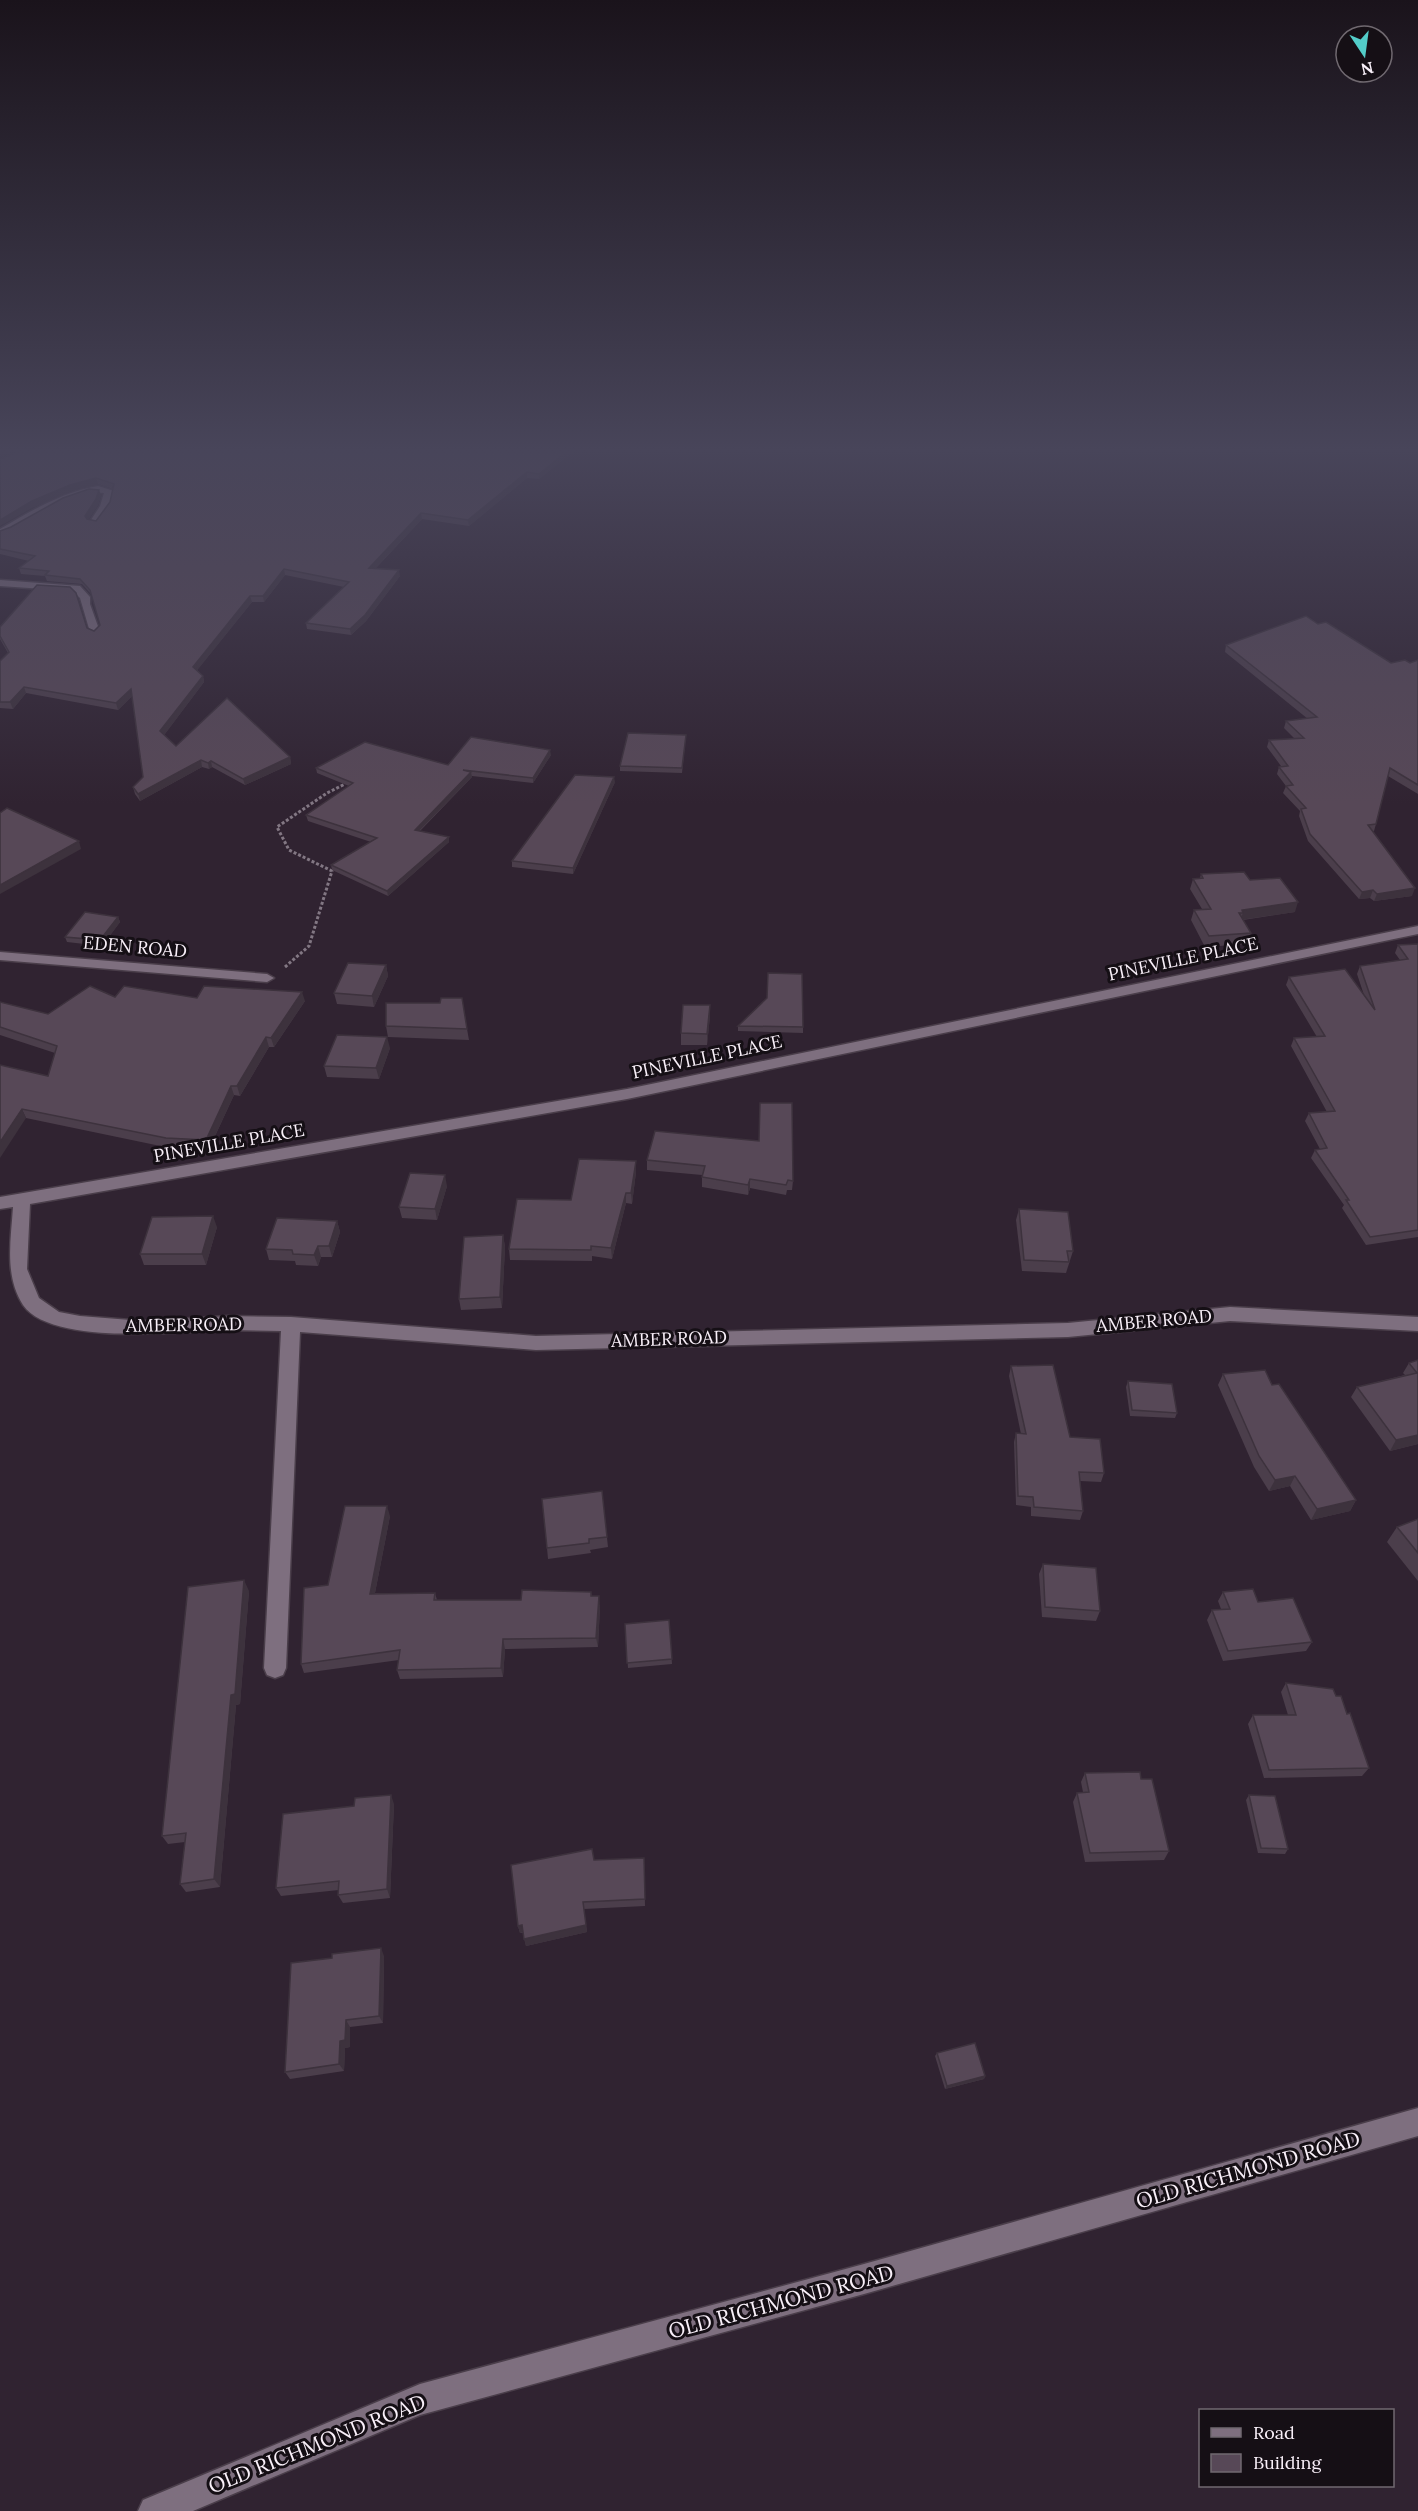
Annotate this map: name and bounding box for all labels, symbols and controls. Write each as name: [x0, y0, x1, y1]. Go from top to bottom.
north arrow: [1334, 24, 1394, 84]
text: N: [1359, 57, 1376, 80]
street label: EDEN ROAD: [82, 931, 188, 962]
street label: PINEVILLE PLACE: [1106, 931, 1260, 986]
street label: PINEVILLE PLACE: [630, 1029, 784, 1084]
street label: PINEVILLE PLACE: [152, 1118, 306, 1167]
street label: AMBER ROAD: [1094, 1304, 1213, 1337]
street label: AMBER ROAD: [125, 1312, 242, 1337]
street label: AMBER ROAD: [610, 1325, 727, 1352]
street label: OLD RICHMOND ROAD: [1133, 2125, 1363, 2214]
street label: OLD RICHMOND ROAD: [665, 2258, 896, 2345]
street label: OLD RICHMOND ROAD: [204, 2388, 429, 2500]
legend: [1199, 2409, 1394, 2487]
text: Road: [1253, 2421, 1295, 2444]
text: Building: [1253, 2451, 1323, 2474]

